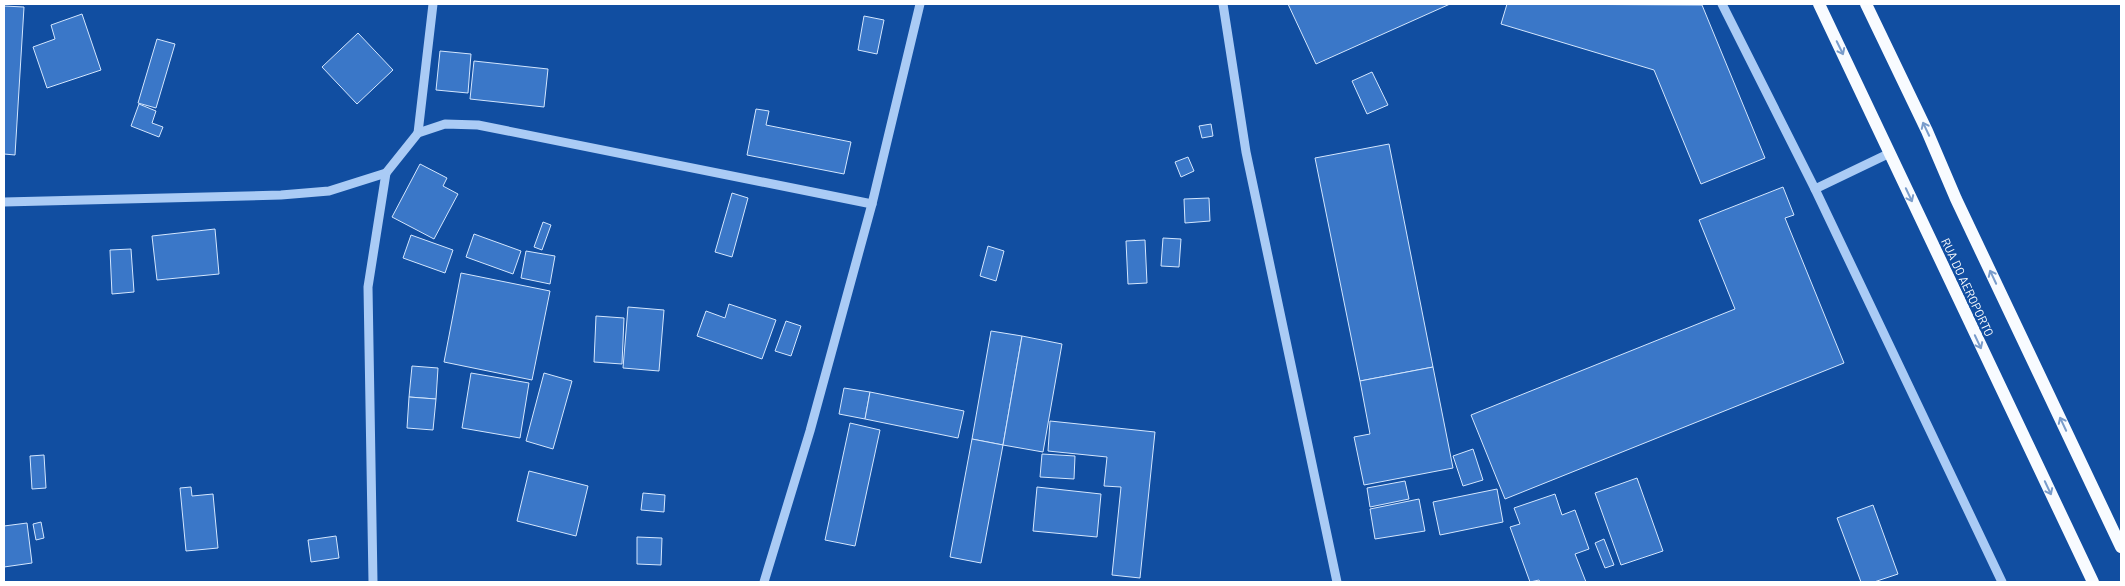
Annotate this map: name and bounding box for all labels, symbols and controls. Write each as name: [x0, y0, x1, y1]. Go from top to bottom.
one-way arrow: [1836, 40, 1845, 55]
one-way arrow: [1921, 122, 1930, 137]
one-way arrow: [1905, 187, 1914, 202]
street label: RUA DO AEROPORTO: [1939, 236, 1997, 338]
one-way arrow: [1988, 270, 1997, 285]
one-way arrow: [1974, 334, 1984, 349]
one-way arrow: [2058, 417, 2067, 432]
one-way arrow: [2043, 481, 2053, 496]

